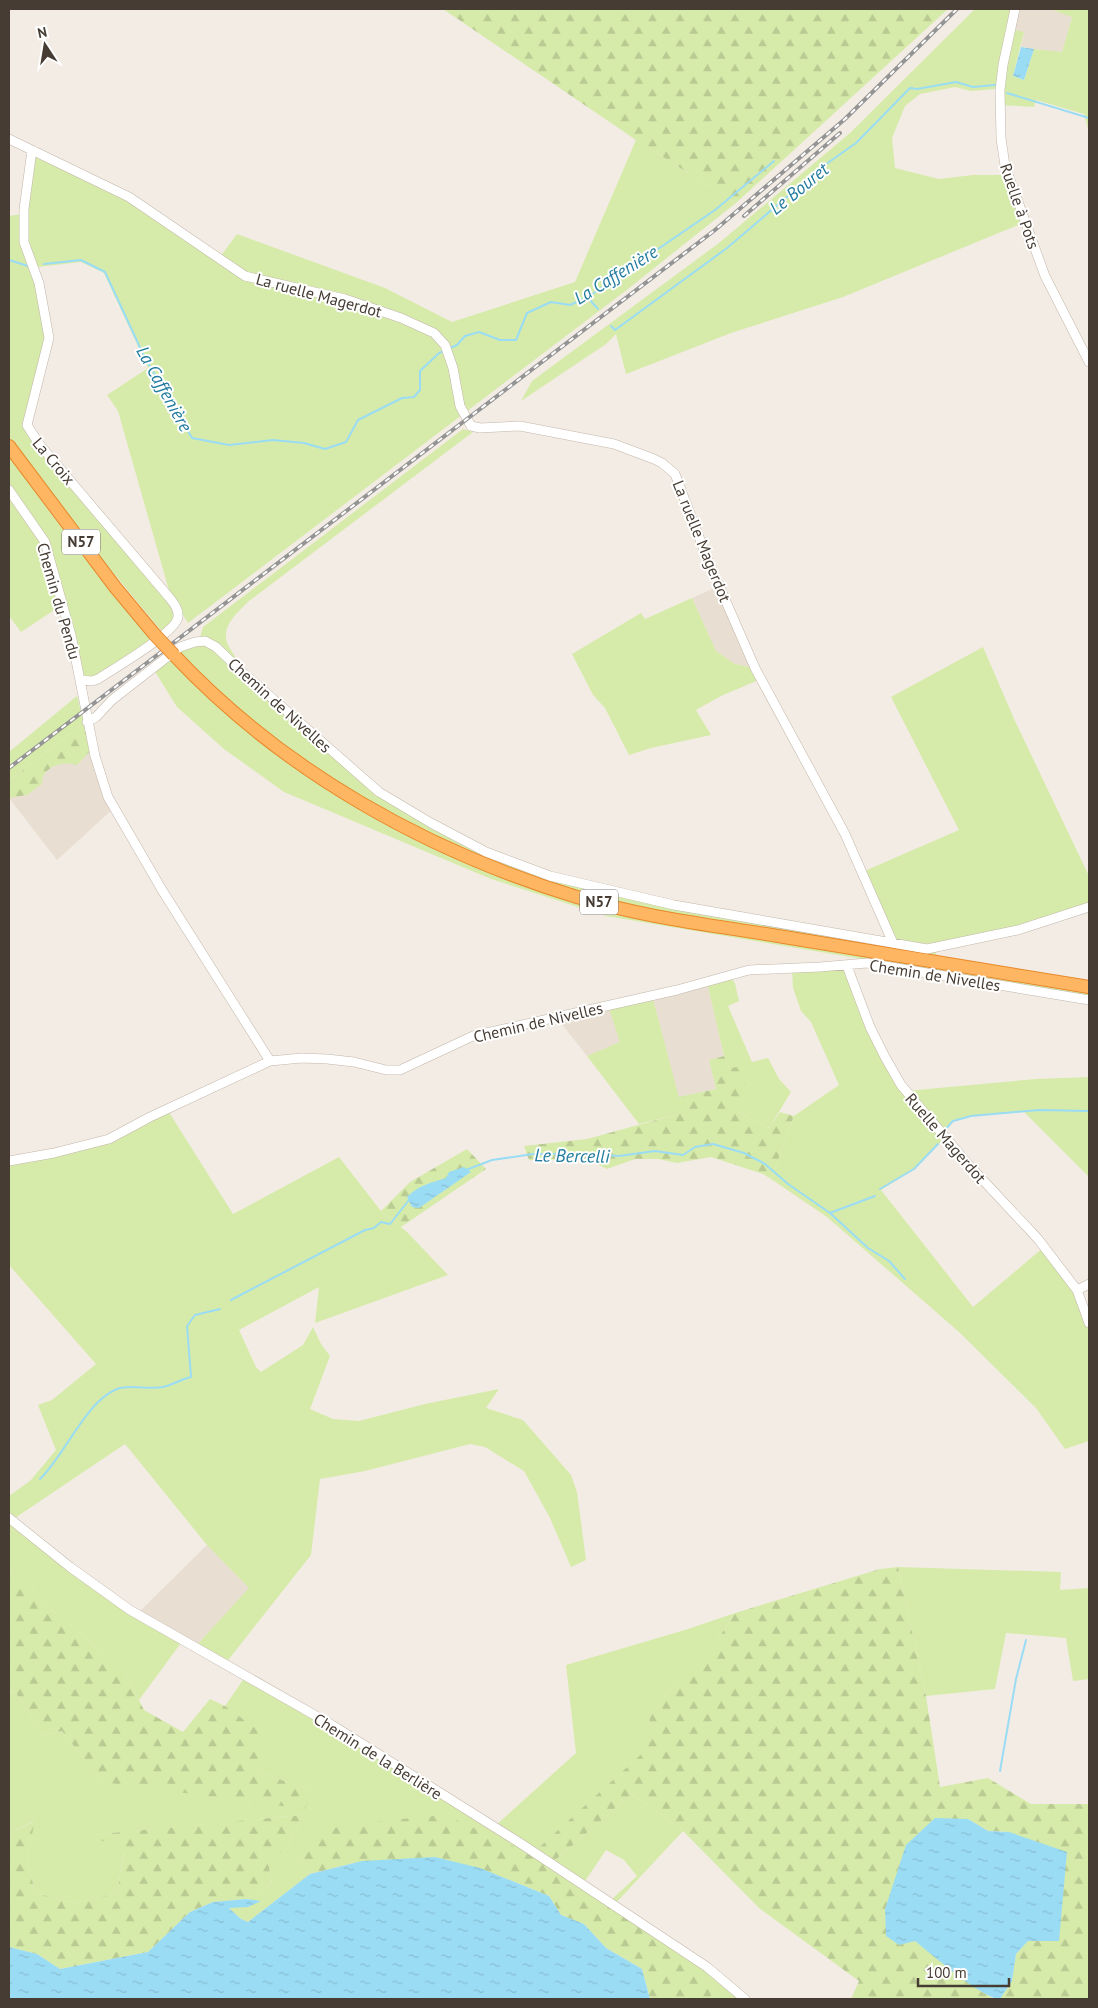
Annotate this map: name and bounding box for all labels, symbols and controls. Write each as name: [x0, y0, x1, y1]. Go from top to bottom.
north arrow: [20, 20, 70, 70]
text: N: [36, 23, 49, 42]
water label: Le Bouret: [764, 157, 834, 219]
street label: Ruelle à Pots: [996, 161, 1044, 252]
water label: La Caffenière: [570, 239, 663, 309]
street label: La ruelle Magerdot: [254, 269, 385, 322]
water label: La Caffenière: [131, 342, 198, 436]
street label: La Croix: [28, 433, 80, 489]
street label: La ruelle Magerdot: [668, 477, 736, 605]
road number: N57: [62, 530, 100, 554]
street label: Chemin du Pendu: [33, 540, 85, 662]
street label: Chemin de Nivelles: [224, 653, 336, 757]
road number: N57: [580, 890, 618, 914]
street label: Chemin de Nivelles: [868, 955, 1002, 995]
street label: Chemin de Nivelles: [471, 997, 605, 1047]
street label: Ruelle Magerdot: [901, 1089, 991, 1188]
water label: Le Bercelli: [534, 1143, 611, 1168]
street label: Chemin de la Berlière: [310, 1708, 446, 1804]
scale bar: [918, 1956, 1009, 1988]
text: 100 m: [926, 1963, 967, 1982]

